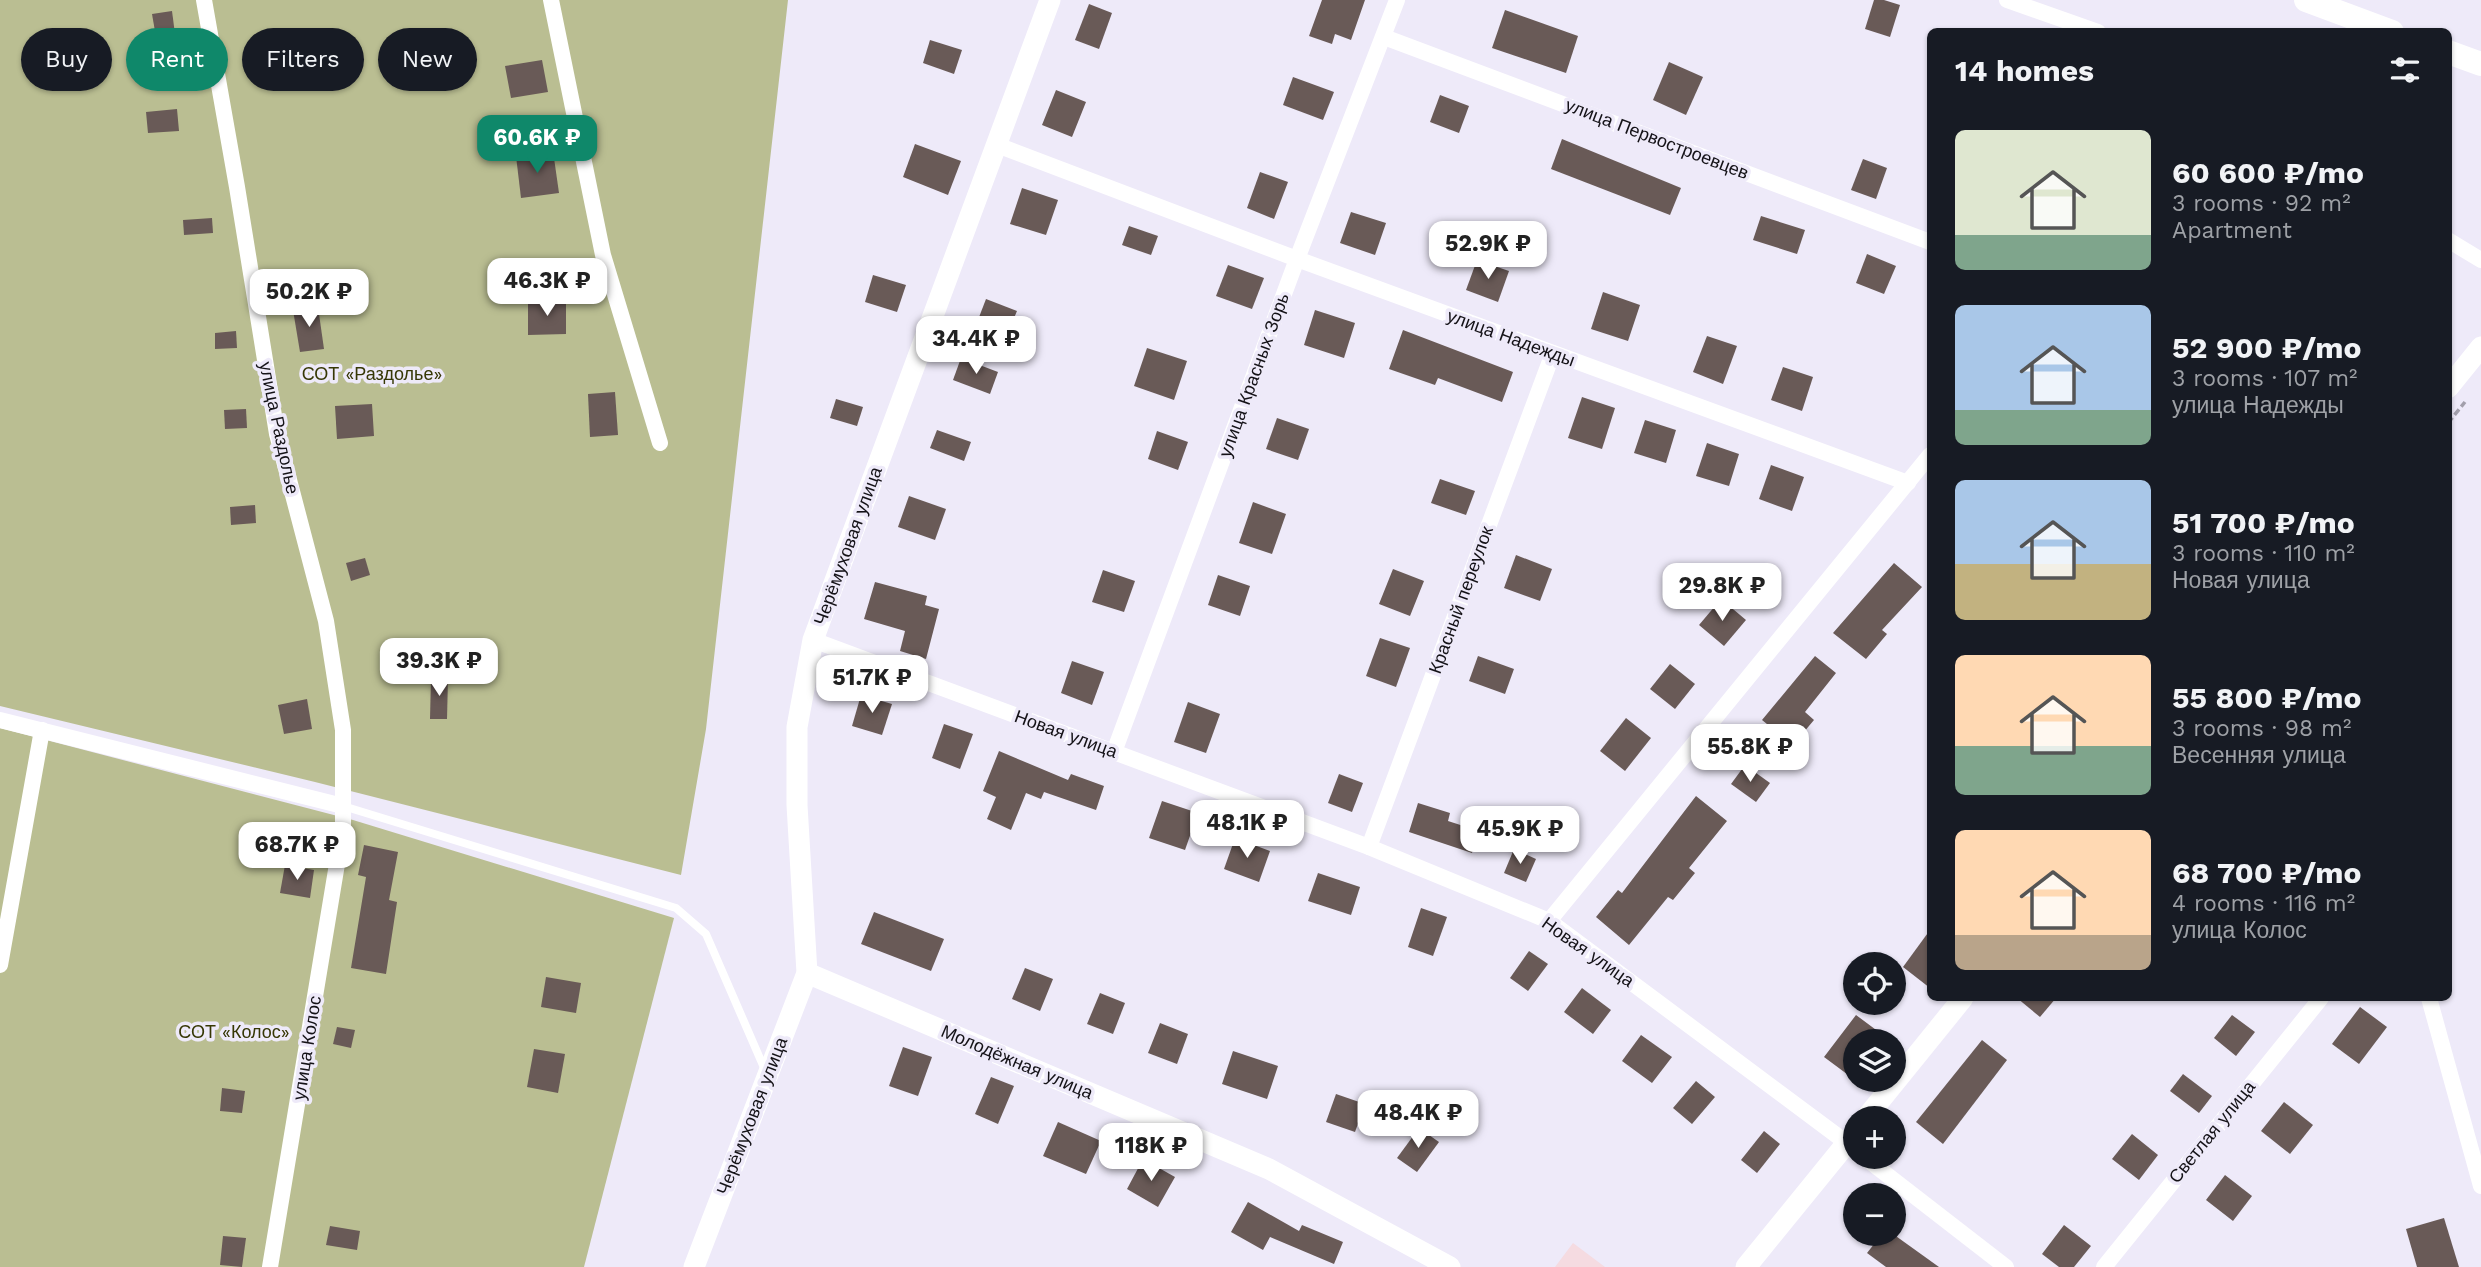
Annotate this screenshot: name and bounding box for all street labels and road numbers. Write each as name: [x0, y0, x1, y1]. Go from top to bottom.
street label: улица Первостроевцев: [1563, 94, 1752, 183]
street label: улица Красных Зорь: [1214, 290, 1293, 460]
street label: улица Надежды: [1444, 305, 1578, 370]
street label: улица Раздолье: [255, 360, 304, 496]
street label: Черёмуховая улица: [809, 463, 886, 628]
street label: Красный переулок: [1424, 523, 1497, 676]
street label: Новая улица: [1012, 705, 1121, 762]
street label: Новая улица: [1538, 912, 1639, 992]
street label: улица Колос: [288, 994, 325, 1102]
street label: Молодёжная улица: [938, 1020, 1097, 1103]
street label: Черёмуховая улица: [712, 1033, 792, 1198]
street label: Светлая улица: [2164, 1076, 2260, 1187]

